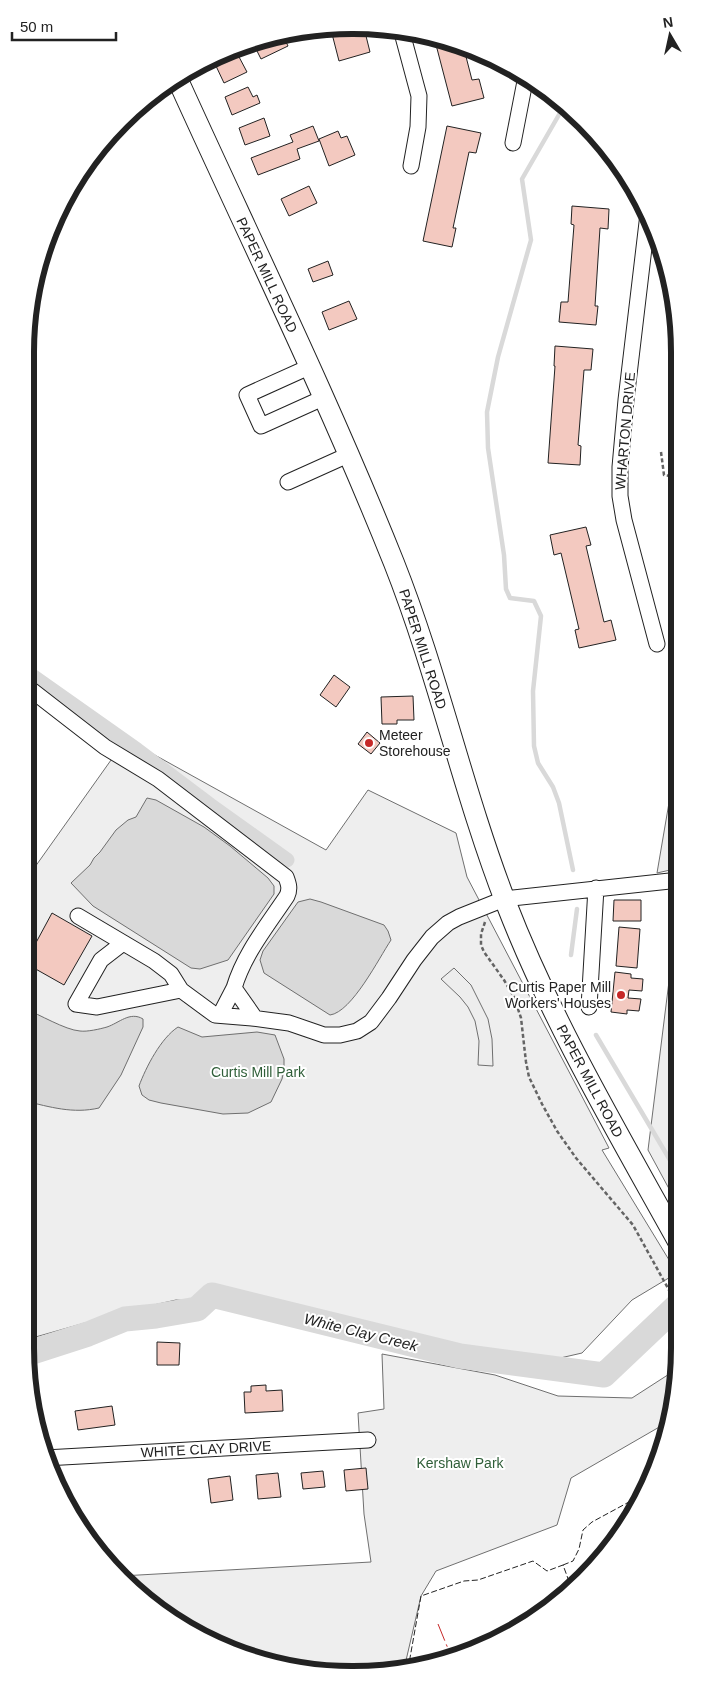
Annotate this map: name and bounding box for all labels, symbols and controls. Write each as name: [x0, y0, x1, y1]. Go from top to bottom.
scale bar: [12, 10, 116, 42]
north arrow: [645, 10, 695, 60]
text: N: [662, 13, 674, 31]
text: 50 m: [20, 18, 53, 35]
street label: PAPER MILL ROAD: [233, 215, 301, 335]
street label: WHARTON DRIVE: [612, 371, 638, 491]
street label: PAPER MILL ROAD: [396, 587, 450, 711]
place label: Meteer Storehouse: [379, 727, 451, 759]
marker: Meteer Storehouse: [363, 737, 375, 749]
place label: Curtis Paper Mill Workers' Houses: [505, 979, 611, 1011]
marker: Curtis Paper Mill Workers' Houses: [615, 989, 627, 1001]
street label: PAPER MILL ROAD: [554, 1022, 626, 1140]
park label: Curtis Mill Park: [211, 1064, 306, 1080]
water label: White Clay Creek: [302, 1310, 421, 1355]
street label: WHITE CLAY DRIVE: [140, 1438, 272, 1460]
park label: Kershaw Park: [416, 1455, 505, 1471]

